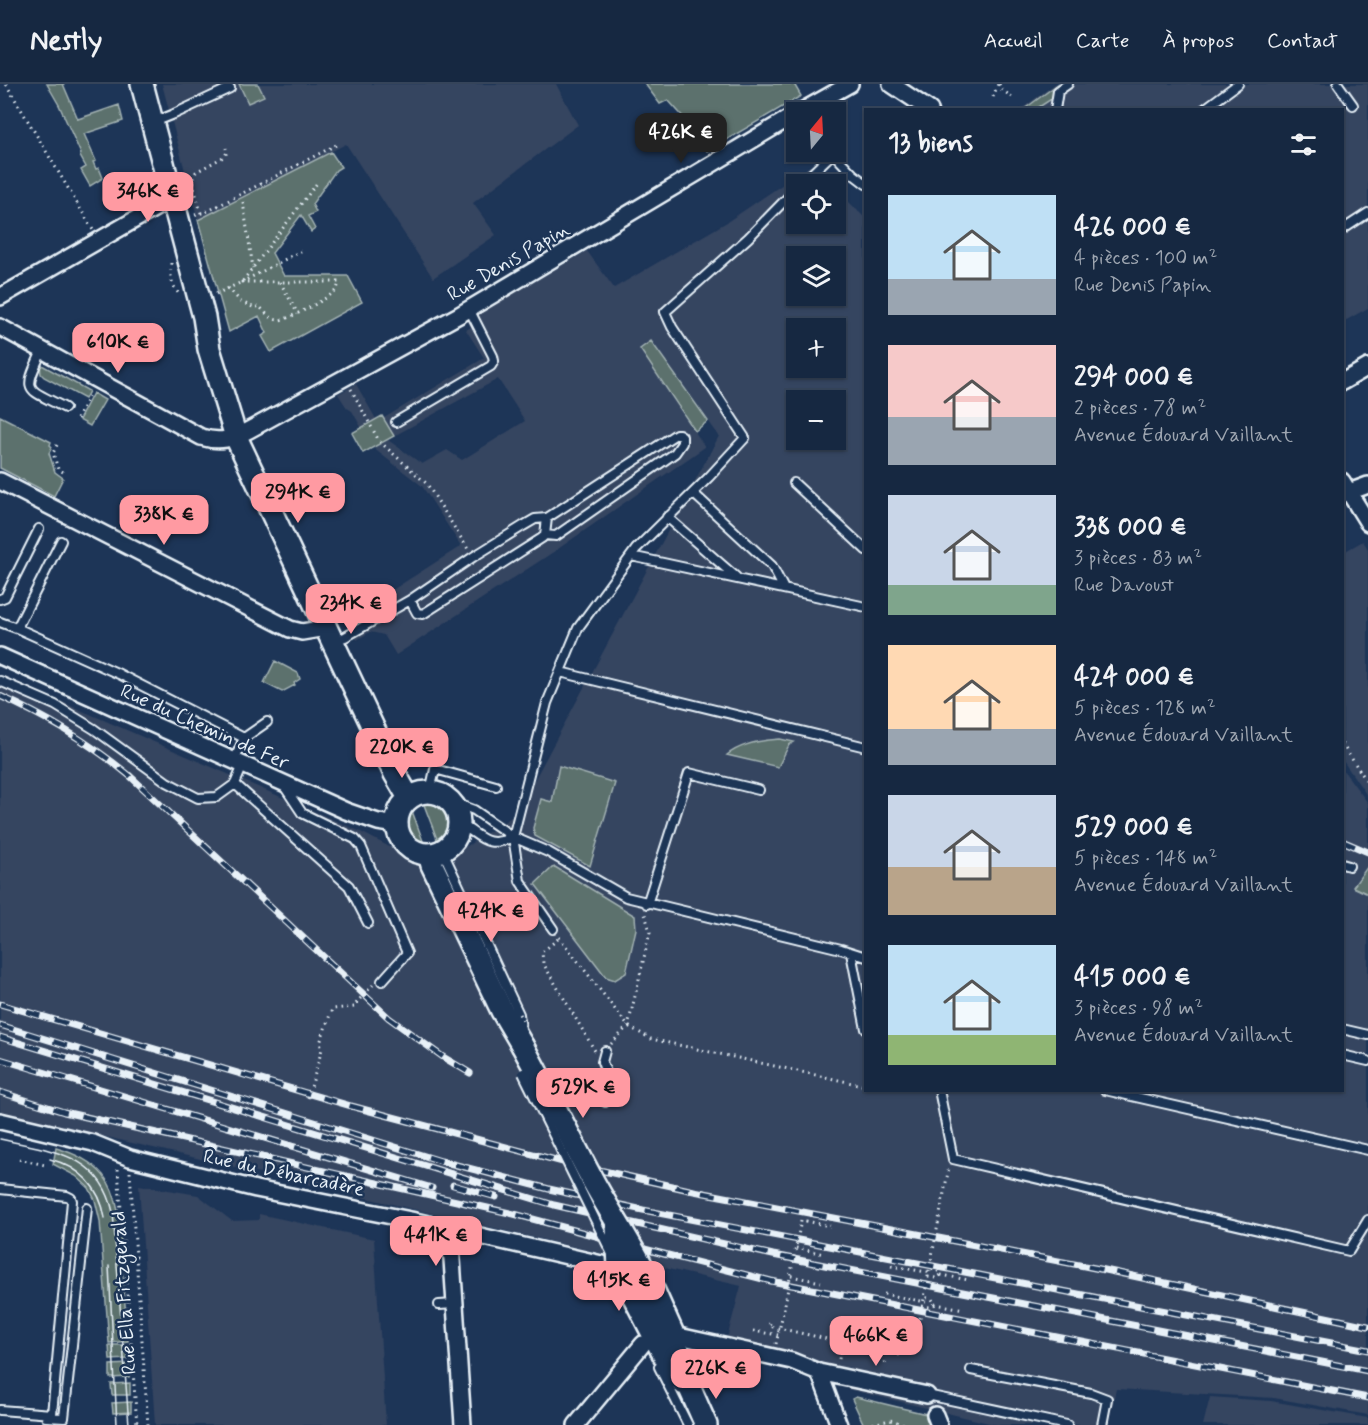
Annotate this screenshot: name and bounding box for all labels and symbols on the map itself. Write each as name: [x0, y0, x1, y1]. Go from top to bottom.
north arrow: [786, 102, 846, 162]
pin: 426K €: [632, 113, 730, 164]
pin: 346K €: [99, 172, 197, 223]
street label: Rue Denis Papin: [443, 216, 575, 308]
pin: 610K €: [69, 323, 167, 374]
pin: 294K €: [249, 473, 347, 524]
pin: 338K €: [115, 495, 213, 546]
pin: 234K €: [302, 584, 400, 635]
street label: Rue du Chemin de Fer: [116, 678, 294, 777]
pin: 220K €: [353, 728, 451, 779]
pin: 424K €: [442, 892, 540, 943]
pin: 529K €: [534, 1068, 632, 1119]
street label: Rue du Débarcadère: [200, 1143, 367, 1204]
street label: Rue Ella Fitzgerald: [105, 1210, 145, 1376]
pin: 441K €: [387, 1216, 485, 1267]
pin: 415K €: [570, 1261, 668, 1312]
pin: 466K €: [827, 1316, 925, 1367]
pin: 226K €: [667, 1349, 765, 1400]

